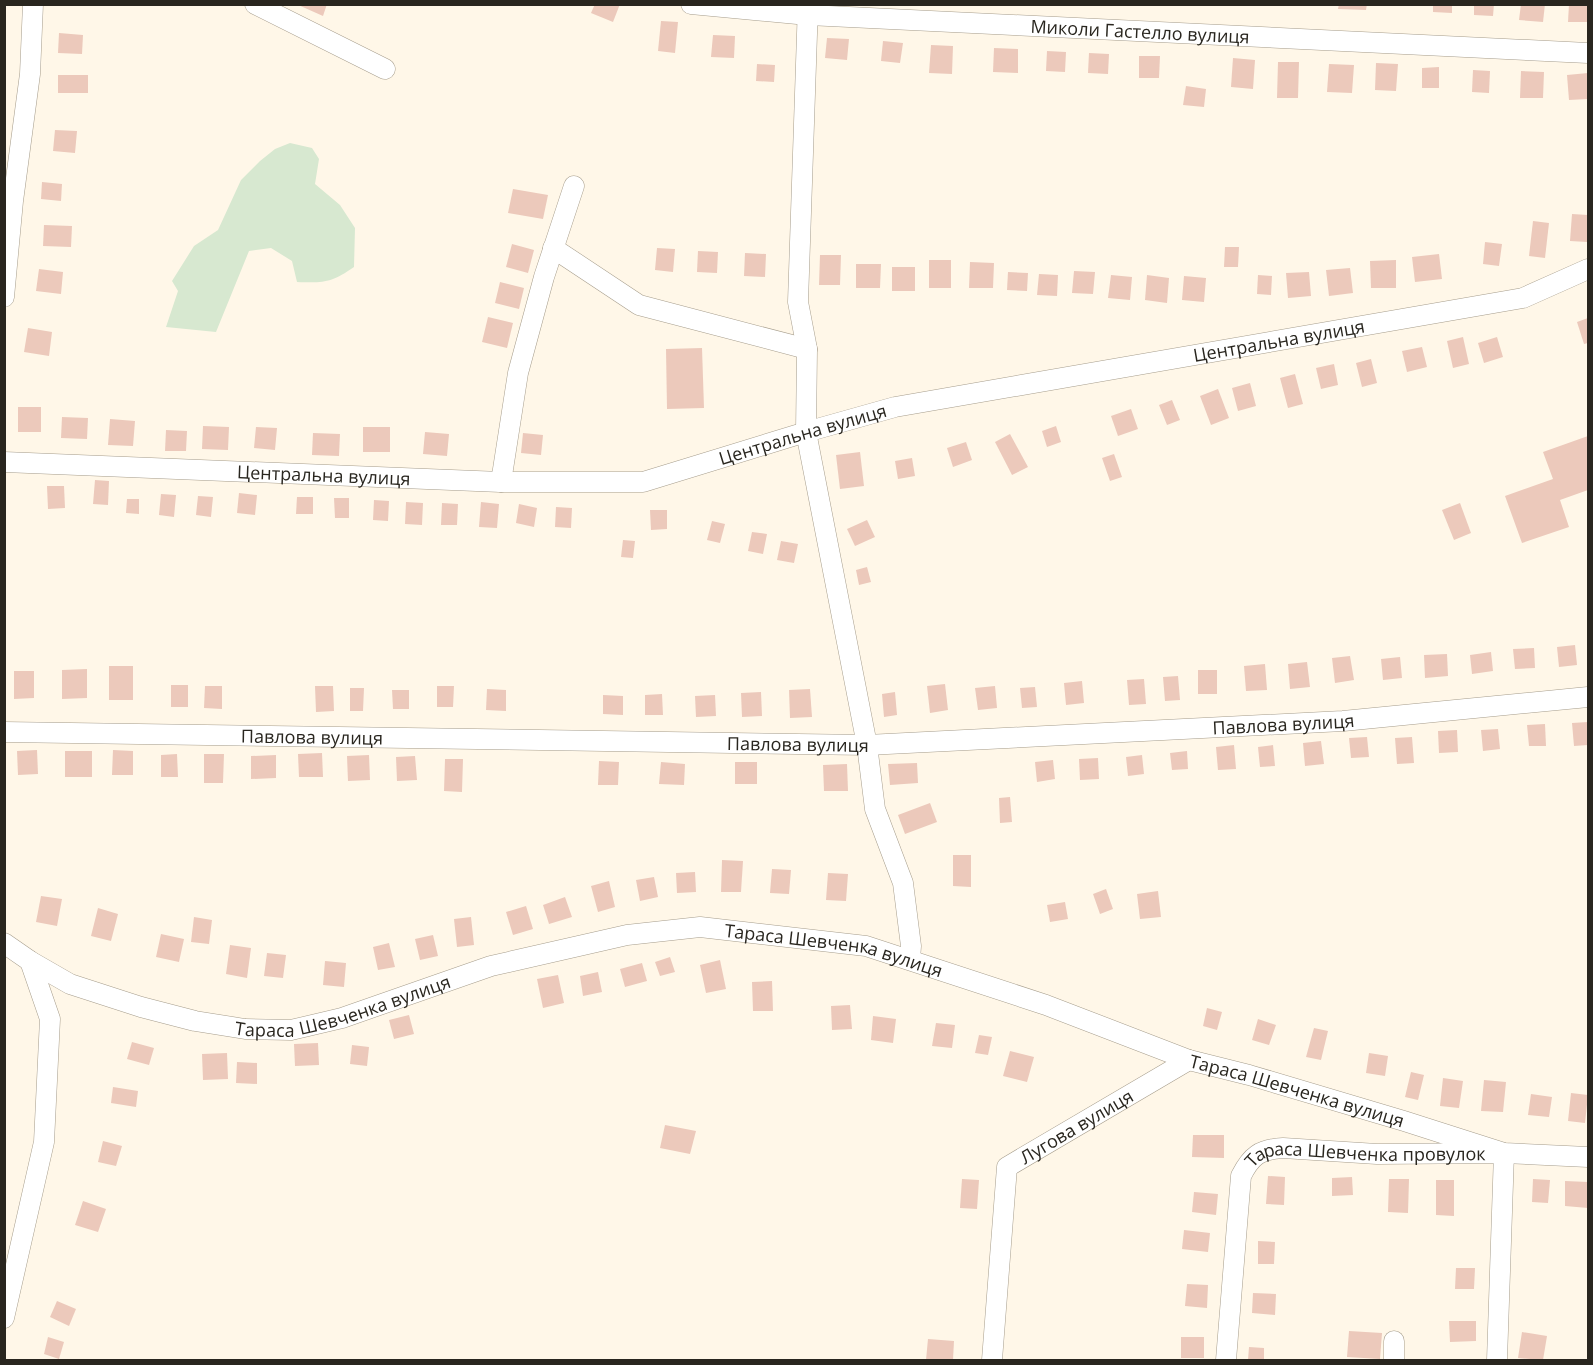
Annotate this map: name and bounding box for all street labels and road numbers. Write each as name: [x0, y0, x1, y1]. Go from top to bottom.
street label: Миколи Гастелло вулиця: [1030, 14, 1250, 49]
street label: Центральна вулиця: [1191, 314, 1367, 367]
street label: Центральна вулиця: [716, 398, 889, 470]
street label: Центральна вулиця: [236, 459, 411, 490]
street label: Павлова вулиця: [1212, 708, 1355, 740]
street label: Павлова вулиця: [241, 724, 383, 750]
street label: Павлова вулиця: [727, 731, 869, 757]
street label: Тараса Шевченка вулиця: [723, 918, 946, 982]
street label: Тараса Шевченка вулиця: [233, 969, 453, 1042]
street label: Тараса Шевченка вулиця: [1187, 1049, 1407, 1132]
street label: Лугова вулиця: [1015, 1084, 1137, 1169]
street label: Тараса Шевченка провулок: [1239, 1136, 1486, 1172]

